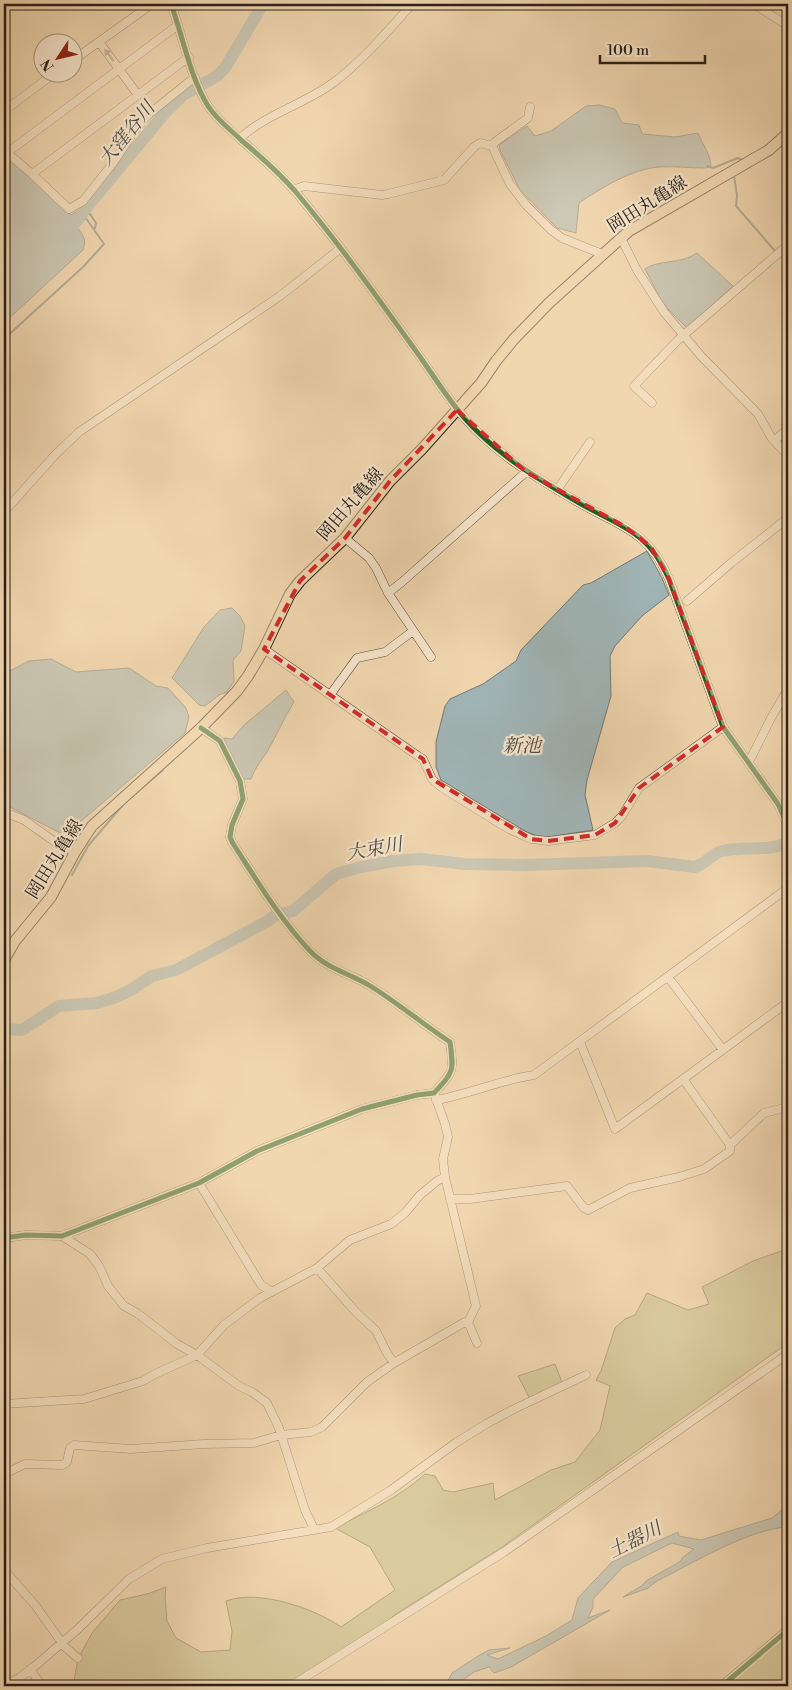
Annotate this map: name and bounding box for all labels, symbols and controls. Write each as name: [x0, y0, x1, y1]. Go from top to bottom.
north arrow: [32, 32, 82, 82]
scale bar: [600, 32, 704, 64]
text: 100 m: [607, 41, 649, 60]
one-way arrow: [104, 49, 115, 62]
text: N: [38, 55, 59, 75]
water label: 大窪谷川: [94, 95, 161, 171]
street label: 岡田丸亀線: [603, 171, 692, 238]
street label: 岡田丸亀線: [312, 463, 389, 546]
water label: 新池: [503, 734, 543, 758]
street label: 岡田丸亀線: [21, 815, 88, 904]
water label: 大束川: [344, 832, 406, 866]
water label: 土器川: [604, 1515, 667, 1564]

